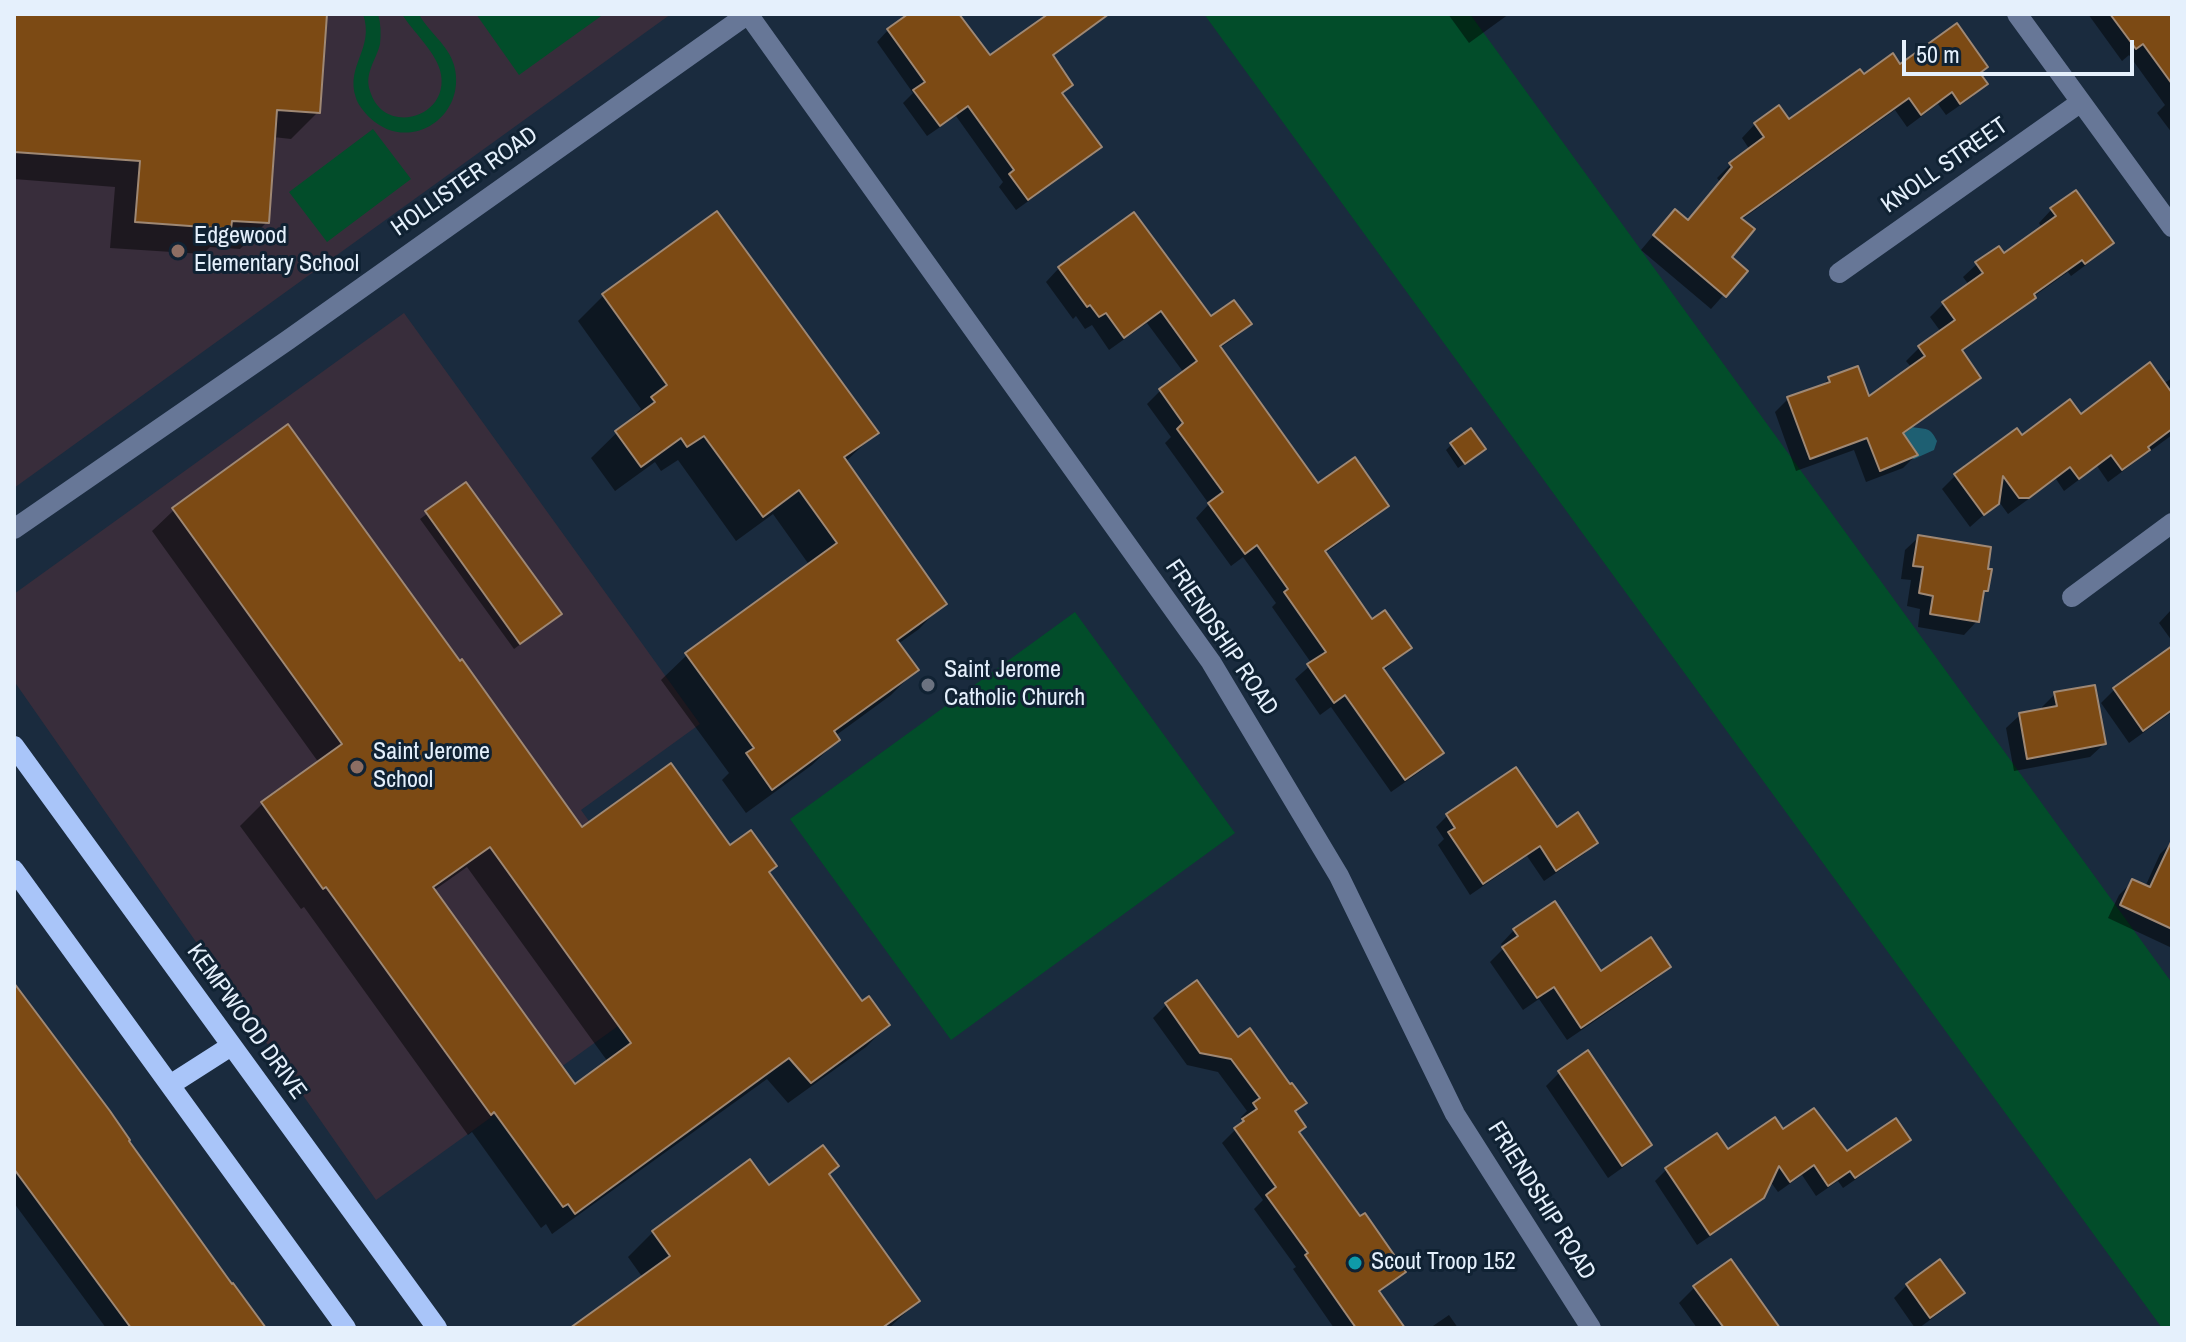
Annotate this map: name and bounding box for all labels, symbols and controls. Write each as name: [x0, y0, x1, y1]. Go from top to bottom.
scale bar: [1906, 24, 2138, 74]
text: 50 m: [1916, 38, 1960, 70]
street label: KNOLL STREET: [1876, 112, 2014, 220]
street label: HOLLISTER ROAD: [386, 121, 544, 243]
place label: Edgewood Elementary School: [194, 223, 359, 279]
marker: Edgewood Elementary School: [169, 242, 187, 260]
street label: FRIENDSHIP ROAD: [1158, 555, 1284, 721]
place label: Saint Jerome Catholic Church: [944, 657, 1085, 713]
marker: Saint Jerome Catholic Church: [919, 676, 937, 694]
place label: Saint Jerome School: [373, 739, 490, 795]
marker: Saint Jerome School: [348, 758, 366, 776]
street label: KEMPWOOD DRIVE: [180, 939, 312, 1105]
street label: FRIENDSHIP ROAD: [1481, 1116, 1601, 1286]
place label: Scout Troop 152: [1371, 1249, 1516, 1277]
marker: Scout Troop 152: [1346, 1254, 1364, 1272]

